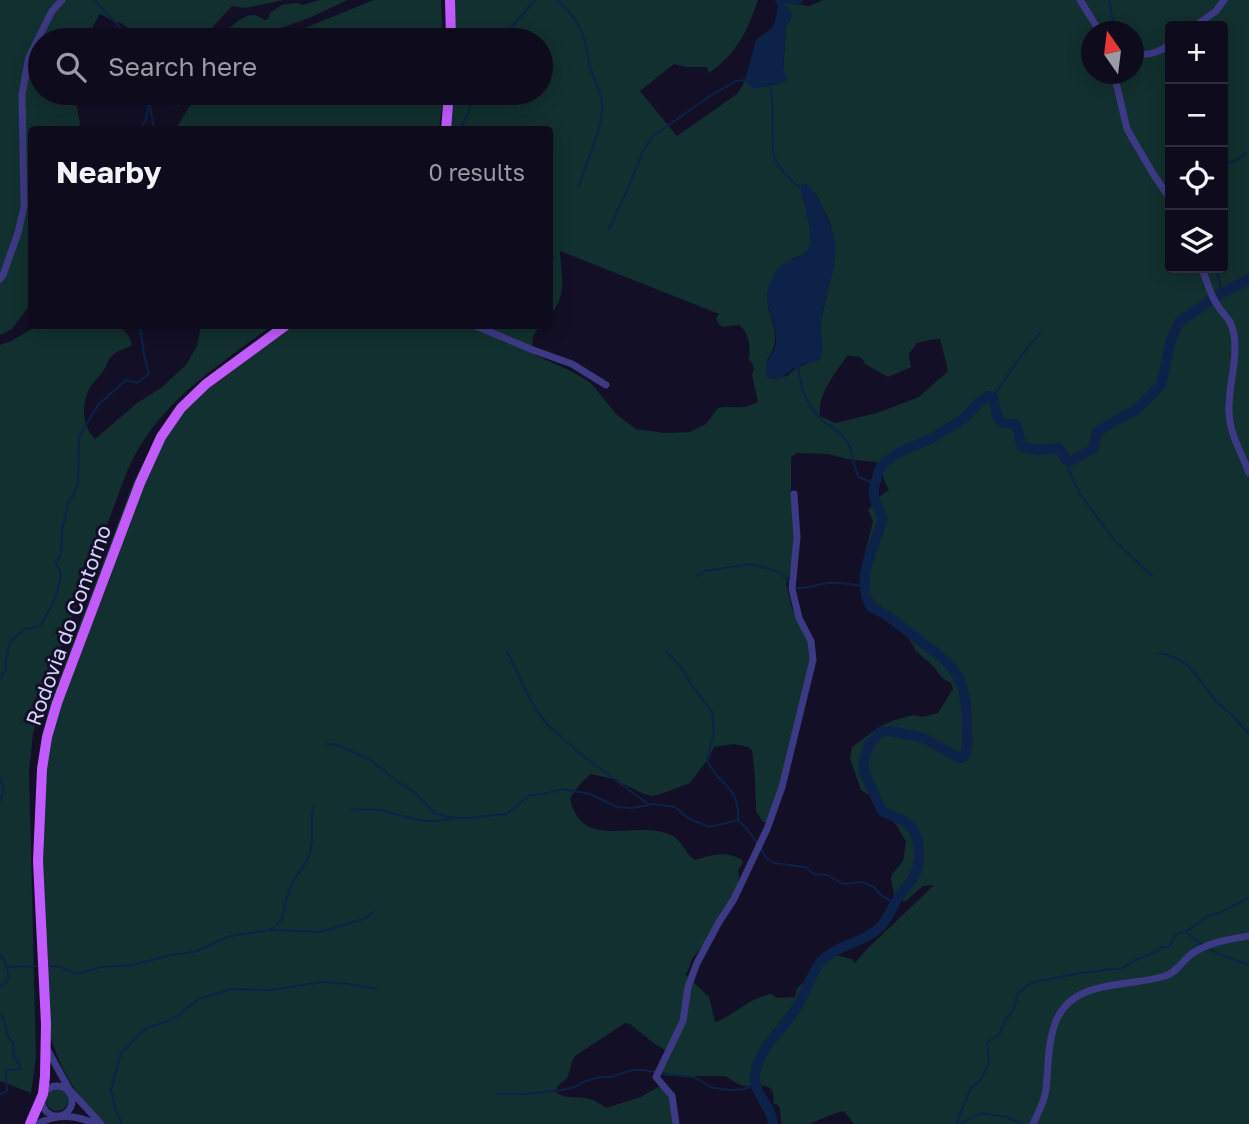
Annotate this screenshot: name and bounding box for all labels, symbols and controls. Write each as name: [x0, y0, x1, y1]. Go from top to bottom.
north arrow: [1081, 21, 1144, 84]
map controls: [1165, 21, 1228, 273]
button: +: [1165, 21, 1228, 84]
search box: [28, 28, 553, 105]
icon: search: [52, 48, 90, 86]
text: Search here: [108, 51, 257, 82]
button: −: [1165, 84, 1228, 147]
button: locate: [1165, 147, 1228, 210]
text: Nearby: [56, 154, 161, 190]
text: 0 results: [429, 158, 525, 186]
button: layers: [1165, 210, 1228, 273]
street label: Rodovia do Contorno: [20, 521, 116, 729]

